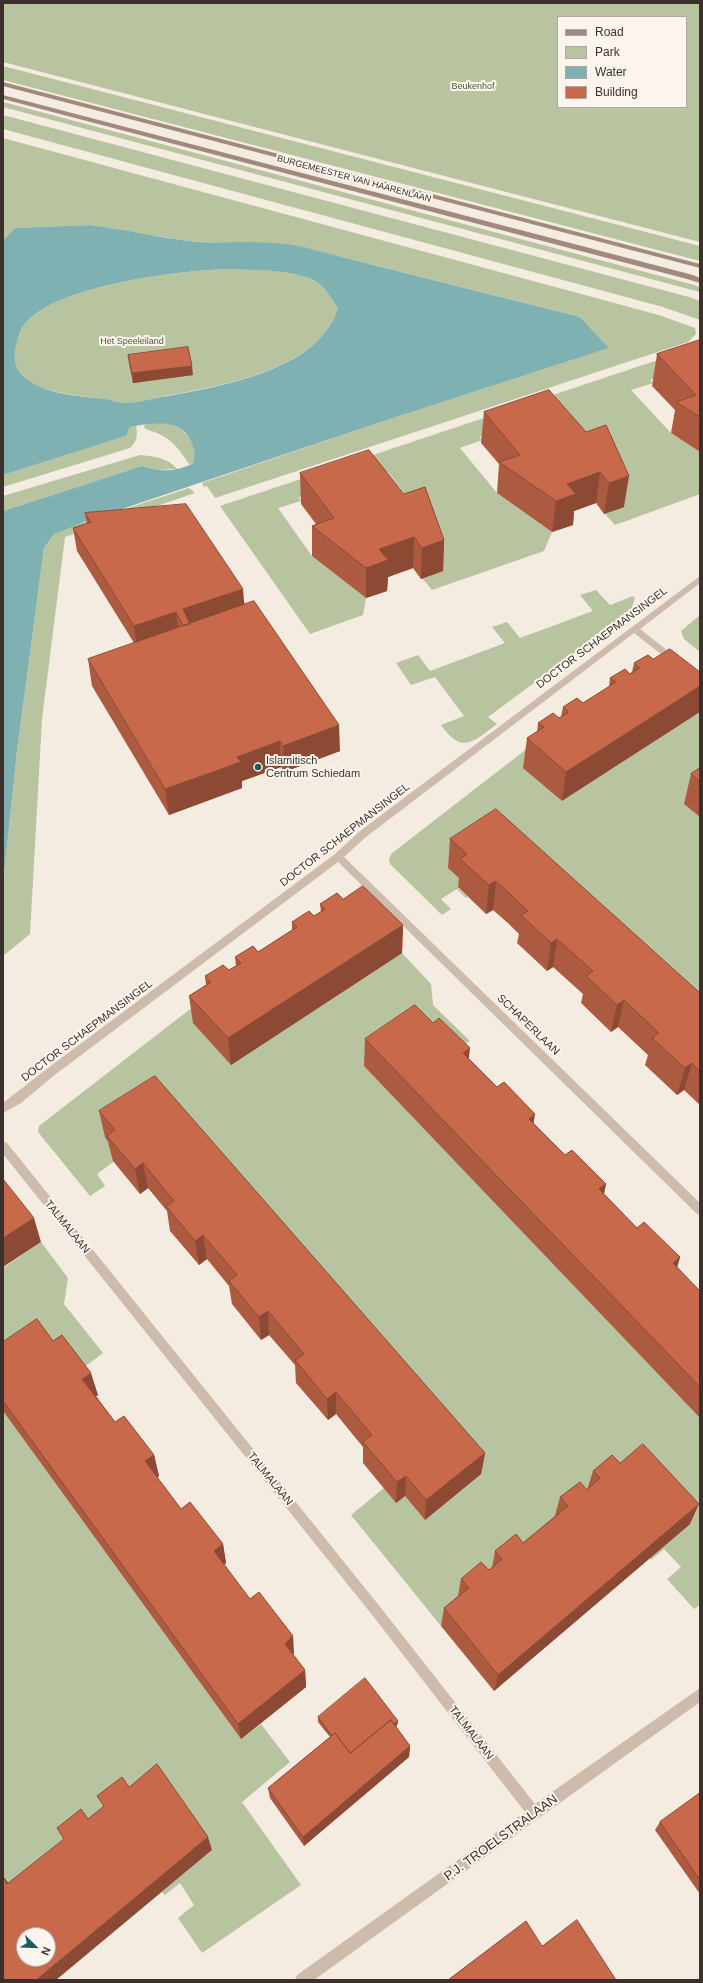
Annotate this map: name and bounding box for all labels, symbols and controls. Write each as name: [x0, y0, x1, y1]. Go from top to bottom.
legend: [557, 16, 687, 108]
text: Road: [595, 25, 624, 39]
text: Park: [595, 45, 620, 59]
text: Water: [595, 65, 627, 79]
park label: Beukenhof: [451, 82, 495, 92]
text: Building: [595, 85, 638, 99]
street label: BURGEMEESTER VAN HAARENLAAN: [276, 153, 432, 205]
park label: Het Speeleiland: [100, 337, 164, 347]
street label: DOCTOR SCHAEPMANSINGEL: [534, 584, 670, 692]
place label: Islamitisch Centrum Schiedam: [266, 754, 360, 780]
marker: Islamitisch Centrum Schiedam: [253, 762, 263, 772]
street label: DOCTOR SCHAEPMANSINGEL: [278, 780, 412, 890]
street label: DOCTOR SCHAEPMANSINGEL: [19, 977, 155, 1085]
street label: SCHAPERLAAN: [494, 992, 562, 1058]
street label: TALMALAAN: [42, 1198, 92, 1256]
street label: TALMALAAN: [245, 1450, 295, 1508]
street label: TALMALAAN: [446, 1703, 496, 1763]
street label: P.J. TROELSTRALAAN: [441, 1792, 561, 1884]
north arrow: [16, 1927, 56, 1967]
text: N: [39, 1945, 53, 1957]

